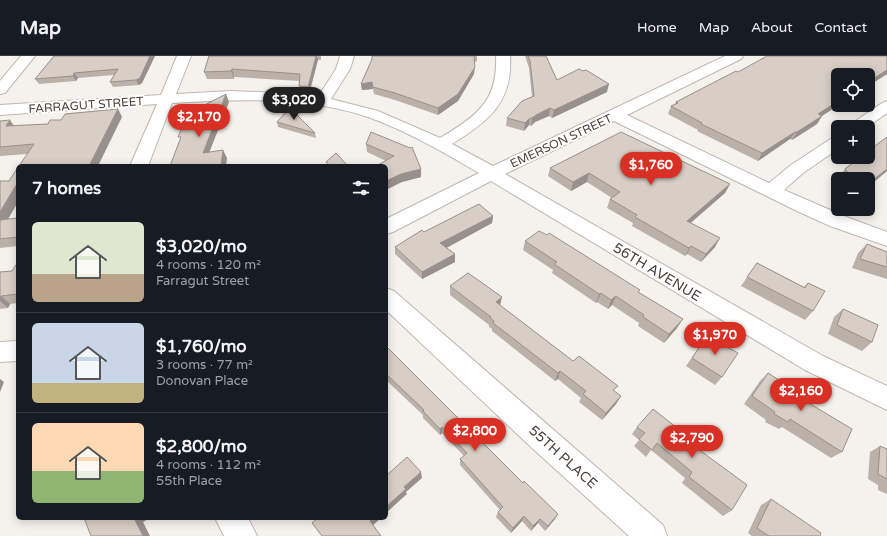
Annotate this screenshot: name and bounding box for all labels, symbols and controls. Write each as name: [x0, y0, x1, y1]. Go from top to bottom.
text: Map: [20, 17, 61, 39]
text: Home: [637, 19, 677, 36]
text: Map: [699, 19, 729, 36]
text: About: [751, 19, 793, 36]
text: Contact: [815, 19, 867, 36]
map controls: [831, 68, 875, 216]
button: locate: [831, 68, 875, 112]
pin: $3,020: [261, 87, 327, 121]
text: $3,020: [272, 92, 316, 108]
street label: FARRAGUT STREET: [28, 94, 145, 116]
pin: $2,170: [166, 104, 232, 138]
text: $2,170: [177, 109, 221, 125]
street label: EMERSON STREET: [508, 111, 615, 171]
button: +: [831, 120, 875, 164]
pin: $1,760: [618, 152, 684, 186]
text: $1,760: [629, 157, 673, 173]
button: −: [831, 172, 875, 216]
icon: filters: [350, 177, 372, 199]
text: 7 homes: [32, 178, 101, 199]
text: $3,020/mo: [156, 236, 247, 257]
icon: home: [64, 238, 112, 286]
street label: 56TH AVENUE: [610, 239, 704, 305]
text: 4 rooms · 120 m²: [156, 257, 261, 273]
text: Farragut Street: [156, 273, 249, 289]
pin: $1,970: [682, 322, 748, 356]
text: $1,970: [693, 327, 737, 343]
text: $1,760/mo: [156, 336, 247, 357]
icon: home: [64, 339, 112, 387]
text: 3 rooms · 77 m²: [156, 357, 253, 373]
text: Donovan Place: [156, 373, 248, 389]
pin: $2,160: [768, 378, 834, 412]
text: $2,160: [779, 383, 823, 399]
pin: $2,800: [442, 418, 508, 452]
street label: 55TH PLACE: [525, 422, 601, 492]
text: $2,800: [453, 423, 497, 439]
pin: $2,790: [659, 425, 725, 459]
text: $2,790: [670, 430, 714, 446]
text: $2,800/mo: [156, 436, 247, 457]
icon: home: [64, 439, 112, 487]
text: 4 rooms · 112 m²: [156, 457, 261, 473]
text: 55th Place: [156, 473, 222, 489]

